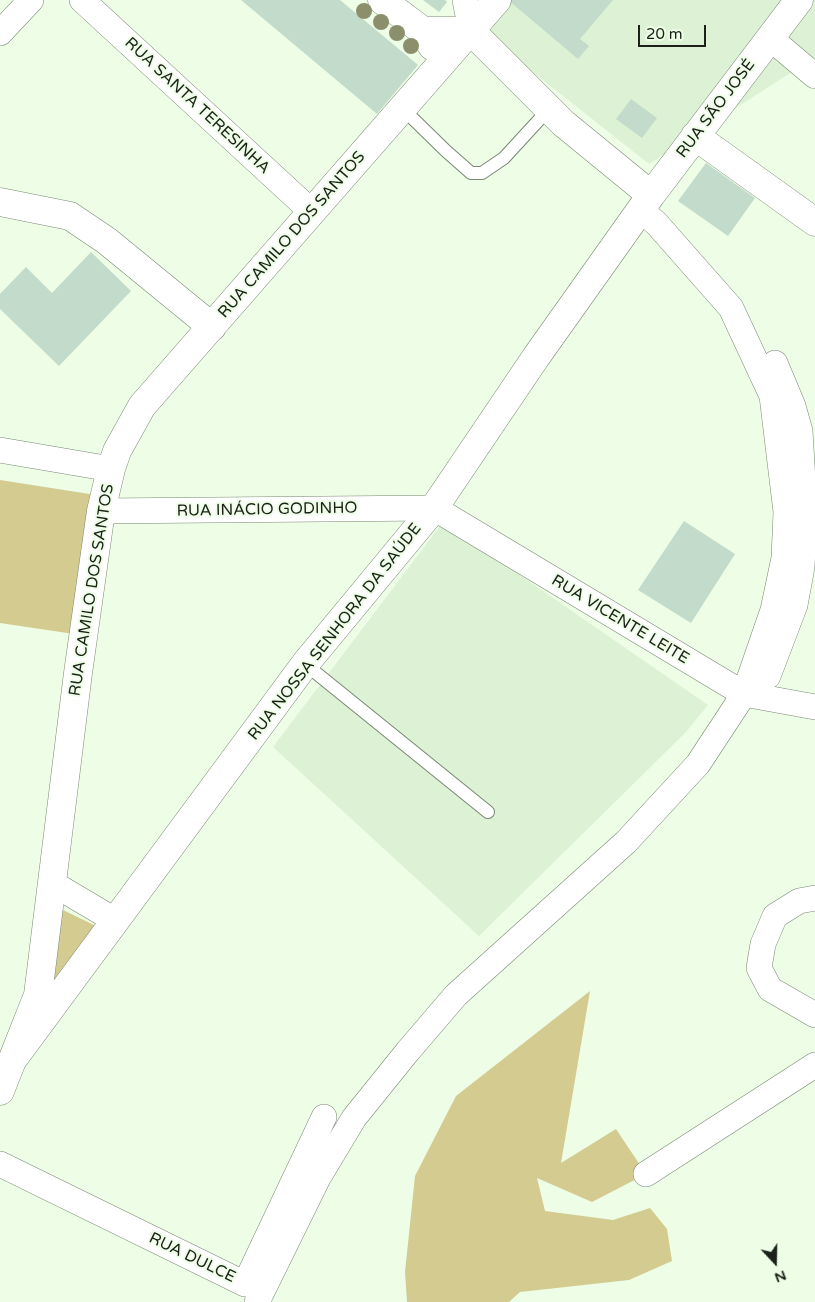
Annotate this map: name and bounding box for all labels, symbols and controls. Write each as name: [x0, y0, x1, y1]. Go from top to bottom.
scale bar: [640, 15, 708, 47]
text: 20 m: [646, 25, 683, 43]
street label: RUA SANTA TERESINHA: [120, 34, 274, 178]
street label: RUA SÃO JOSÉ: [673, 56, 759, 162]
street label: RUA CAMILO DOS SANTOS: [214, 148, 370, 322]
street label: RUA CAMILO DOS SANTOS: [66, 483, 118, 697]
street label: RUA INÁCIO GODINHO: [176, 499, 358, 521]
street label: RUA NOSSA SENHORA DA SAÚDE: [244, 520, 426, 744]
street label: RUA VICENTE LEITE: [548, 571, 692, 669]
street label: RUA DULCE: [146, 1229, 238, 1287]
north arrow: [750, 1237, 800, 1287]
text: N: [772, 1267, 789, 1286]

